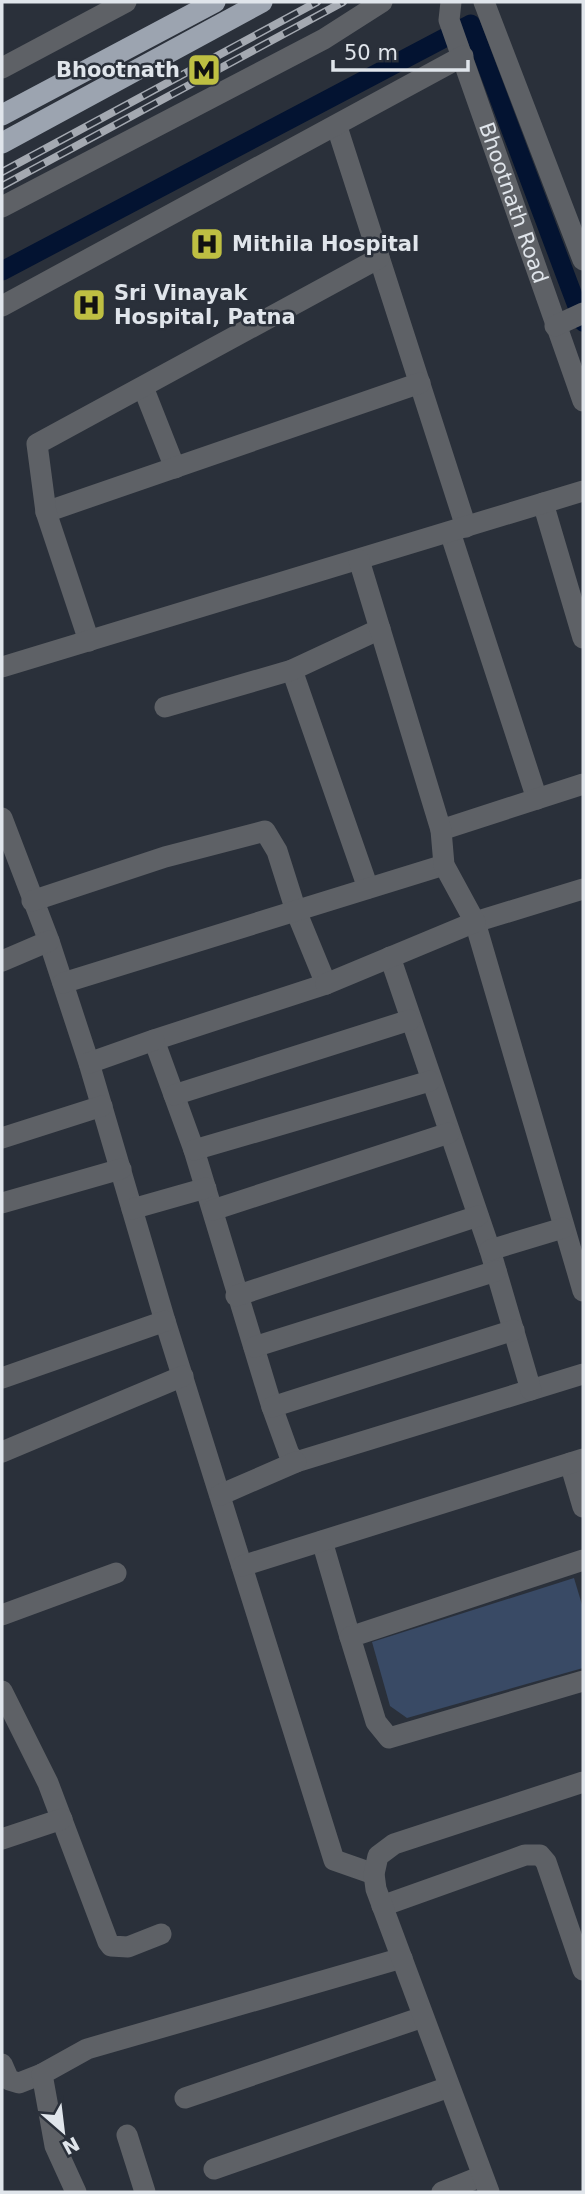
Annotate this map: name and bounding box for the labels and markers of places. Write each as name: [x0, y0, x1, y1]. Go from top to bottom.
metro station icon: Bhootnath: [185, 51, 223, 89]
place label: Bhootnath: [56, 58, 180, 82]
hospital icon: Mithila Hospital: [188, 225, 226, 263]
place label: Mithila Hospital: [232, 232, 419, 256]
place label: Sri Vinayak Hospital, Patna: [114, 281, 296, 329]
hospital icon: Sri Vinayak Hospital, Patna: [70, 286, 108, 324]

